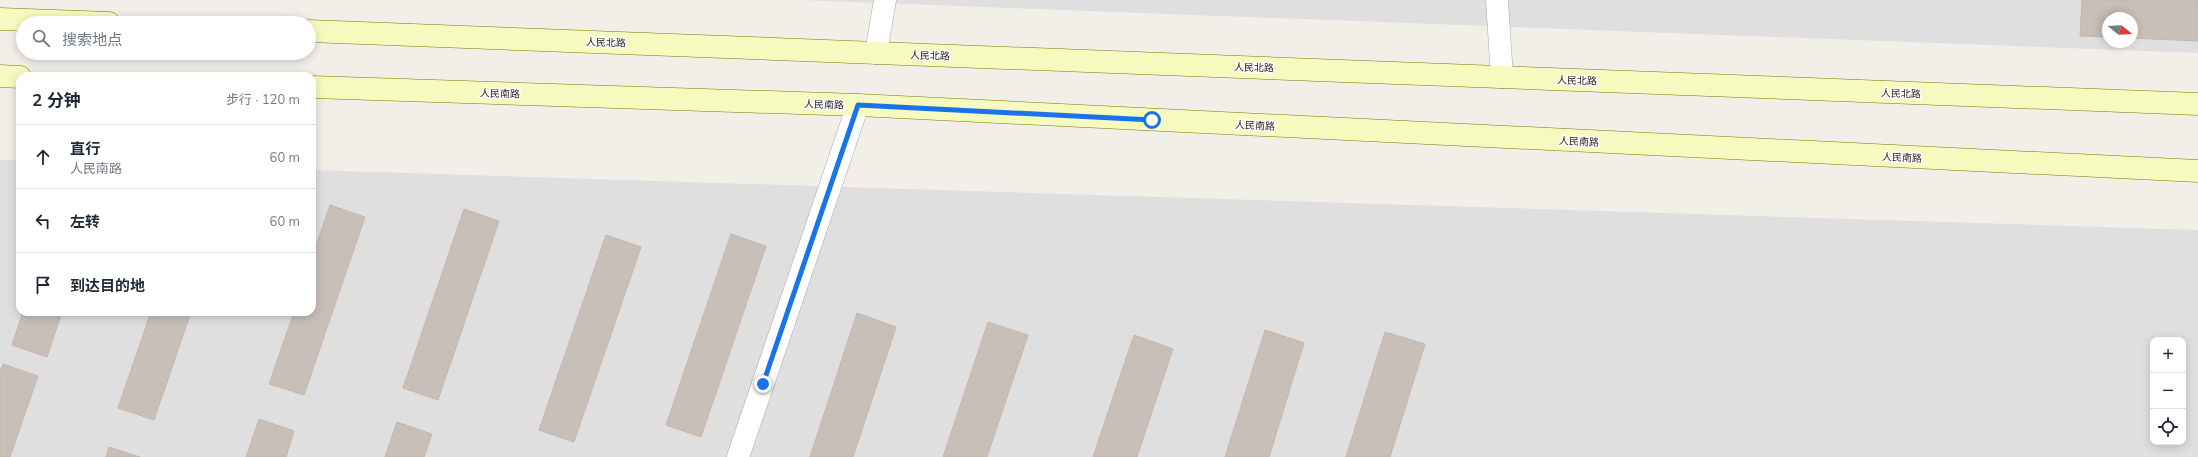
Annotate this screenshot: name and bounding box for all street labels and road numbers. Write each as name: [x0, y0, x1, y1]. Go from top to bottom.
street label: 人民北路: [586, 35, 626, 50]
street label: 人民北路: [910, 48, 950, 63]
street label: 人民北路: [1234, 60, 1274, 75]
street label: 人民北路: [1557, 73, 1597, 88]
street label: 人民南路: [480, 86, 520, 101]
street label: 人民北路: [1881, 86, 1921, 101]
street label: 人民南路: [804, 97, 844, 112]
street label: 人民南路: [1235, 118, 1275, 133]
street label: 人民南路: [1559, 134, 1599, 149]
street label: 人民南路: [1882, 150, 1922, 165]

